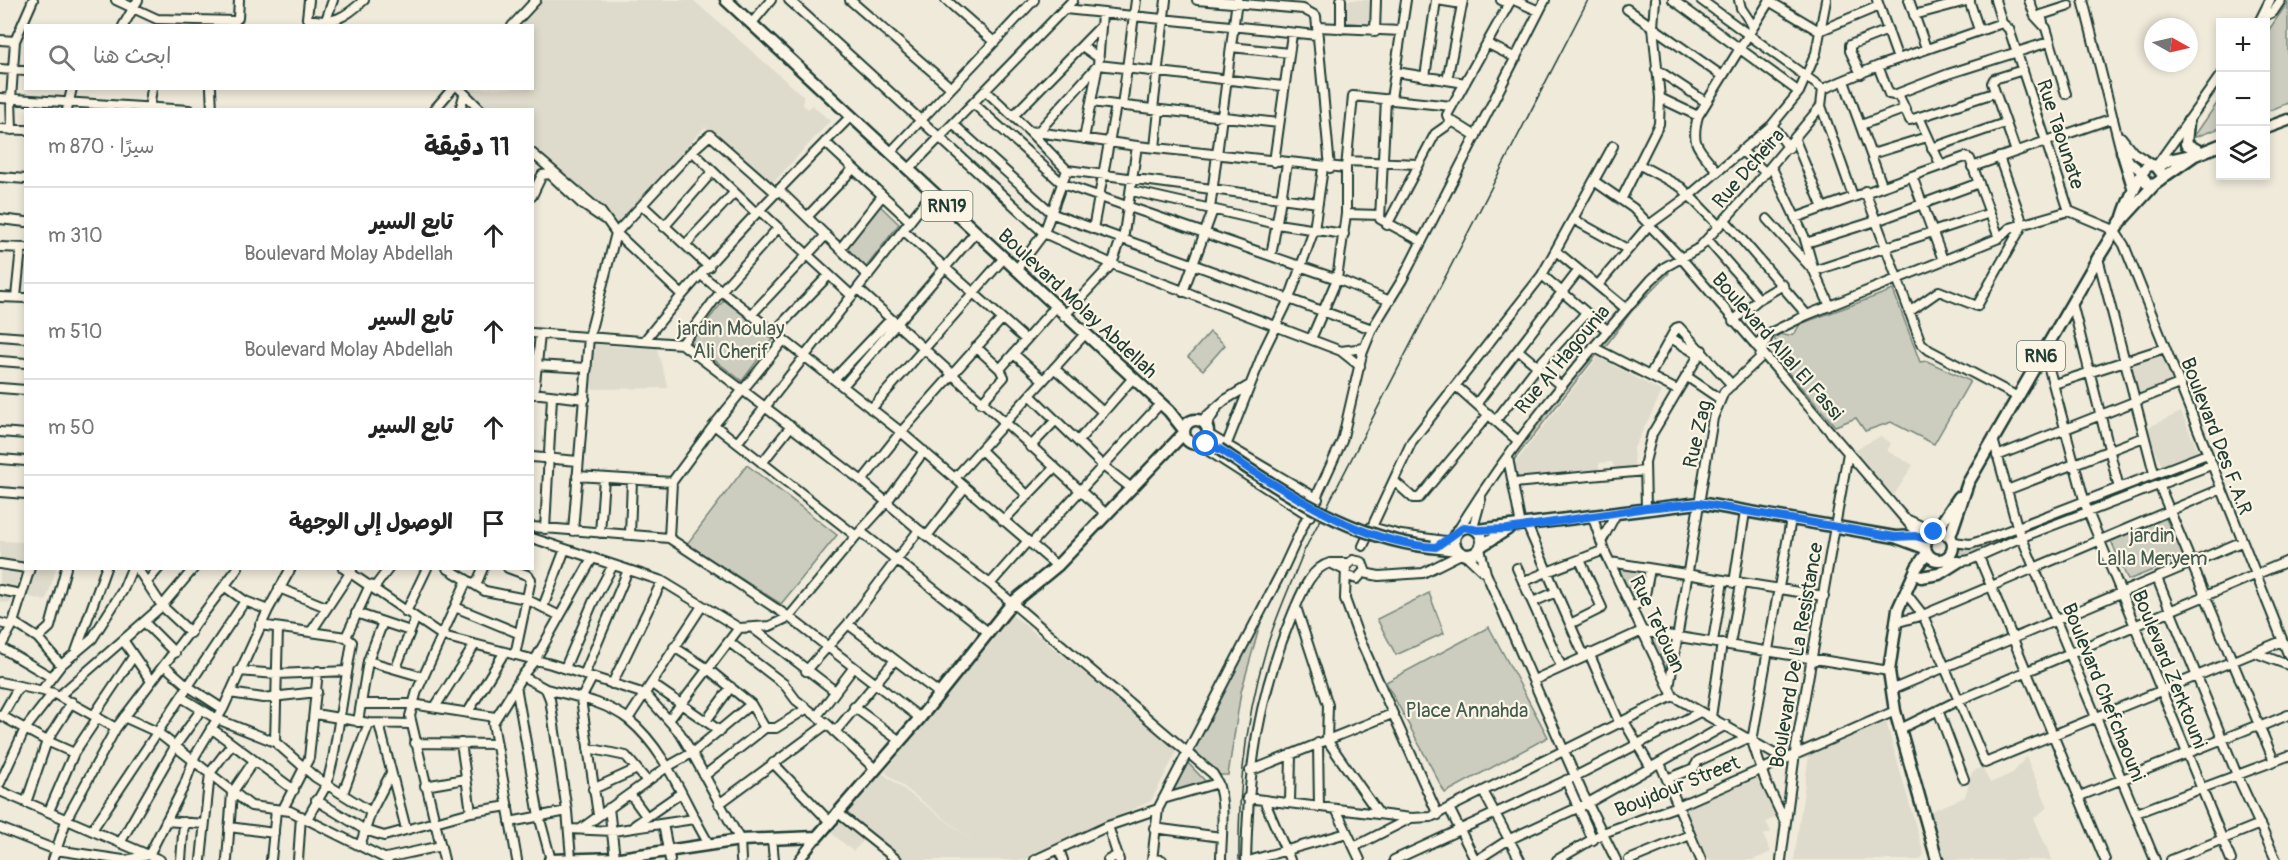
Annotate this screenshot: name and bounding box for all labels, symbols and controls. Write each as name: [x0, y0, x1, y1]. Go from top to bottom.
north arrow: [2144, 18, 2198, 72]
map controls: [2216, 18, 2270, 180]
button: +: [2216, 18, 2270, 72]
search box: [24, 24, 534, 90]
icon: search: [45, 41, 78, 74]
text: ابحث هنا: [93, 42, 171, 70]
button: −: [2216, 72, 2270, 126]
street label: Rue Taounate: [2031, 76, 2090, 192]
street label: Rue Dcheira: [1707, 123, 1790, 213]
button: layers: [2216, 126, 2270, 180]
text: 11 دقيقة: [424, 131, 510, 163]
text: سيرًا · 870 m: [48, 134, 154, 159]
road number: RN19: [922, 191, 972, 221]
text: تابع السير: [370, 208, 453, 236]
icon: ahead: [477, 219, 510, 252]
text: 310 m: [48, 223, 103, 248]
street label: Boulevard Molay Abdellah: [993, 223, 1163, 384]
text: Boulevard Molay Abdellah: [244, 241, 453, 266]
street label: Boulevard Allal El Fassi: [1707, 267, 1849, 425]
street label: Rue Al Hagounia: [1509, 300, 1615, 419]
text: تابع السير: [370, 304, 453, 332]
icon: ahead: [477, 315, 510, 348]
park label: jardin Moulay Ali Cherif: [676, 316, 785, 364]
text: 510 m: [48, 319, 102, 344]
text: Boulevard Molay Abdellah: [244, 337, 453, 362]
road number: RN6: [2017, 341, 2065, 371]
street label: Boulevard Des F.A.R: [2175, 354, 2258, 518]
street label: Rue Zag: [1678, 398, 1717, 470]
icon: ahead: [477, 411, 510, 444]
text: تابع السير: [370, 412, 453, 440]
text: 50 m: [48, 415, 95, 440]
route start: [1192, 430, 1218, 456]
icon: arrive: [477, 507, 510, 540]
text: الوصول إلى الوجهة: [289, 508, 453, 536]
route end: [1920, 518, 1946, 544]
park label: jardin Lalla Meryem: [2097, 523, 2207, 571]
street label: Boulevard De La Resistance: [1764, 540, 1829, 770]
street label: Rue Tetouan: [1624, 572, 1691, 677]
street label: Boulevard Zerktouni: [2126, 586, 2213, 752]
street label: Boulevard Chefchaouni: [2056, 599, 2151, 785]
park label: Place Annahda: [1406, 698, 1528, 723]
street label: Boujdour Street: [1611, 750, 1744, 823]

